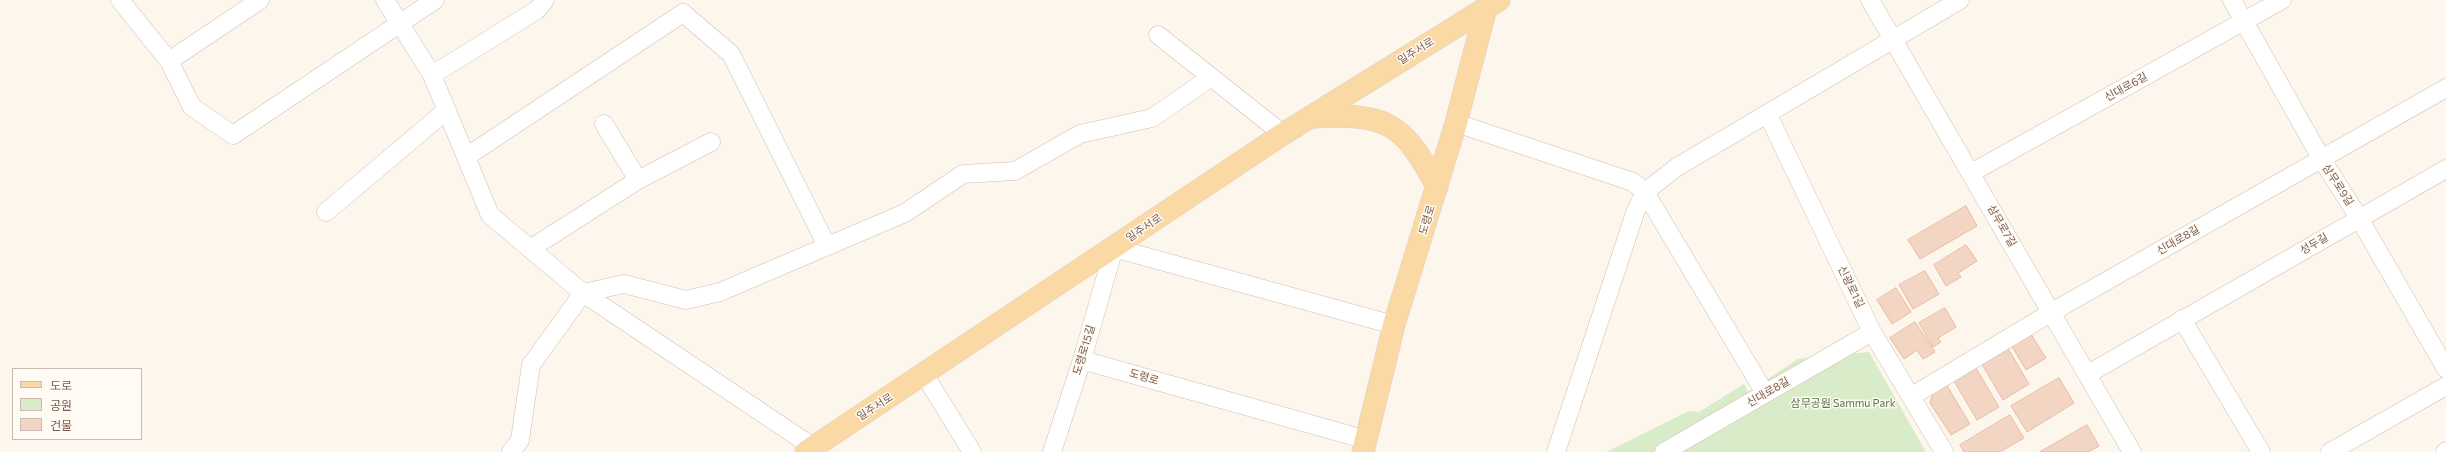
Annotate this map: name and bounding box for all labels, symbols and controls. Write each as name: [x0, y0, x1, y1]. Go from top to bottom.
street label: 일주서로: [1395, 35, 1437, 67]
street label: 신대로6길: [2102, 70, 2150, 104]
street label: 삼무로9길: [2320, 162, 2356, 208]
street label: 삼무로7길: [1985, 203, 2019, 249]
street label: 도령로: [1416, 204, 1438, 236]
street label: 일주서로: [1124, 211, 1164, 245]
street label: 신대로8길: [2154, 222, 2202, 258]
street label: 성두길: [2298, 231, 2330, 257]
street label: 신광로1길: [1835, 264, 1867, 310]
street label: 도령로15길: [1070, 323, 1098, 377]
street label: 도령로: [1128, 366, 1160, 388]
legend: [12, 368, 142, 440]
street label: 신대로8길: [1744, 374, 1792, 410]
text: 도로: [50, 378, 72, 392]
street label: 일주서로: [854, 390, 896, 424]
park label: 삼무공원 Sammu Park: [1790, 396, 1896, 410]
text: 공원: [50, 398, 72, 412]
text: 건물: [50, 418, 72, 432]

